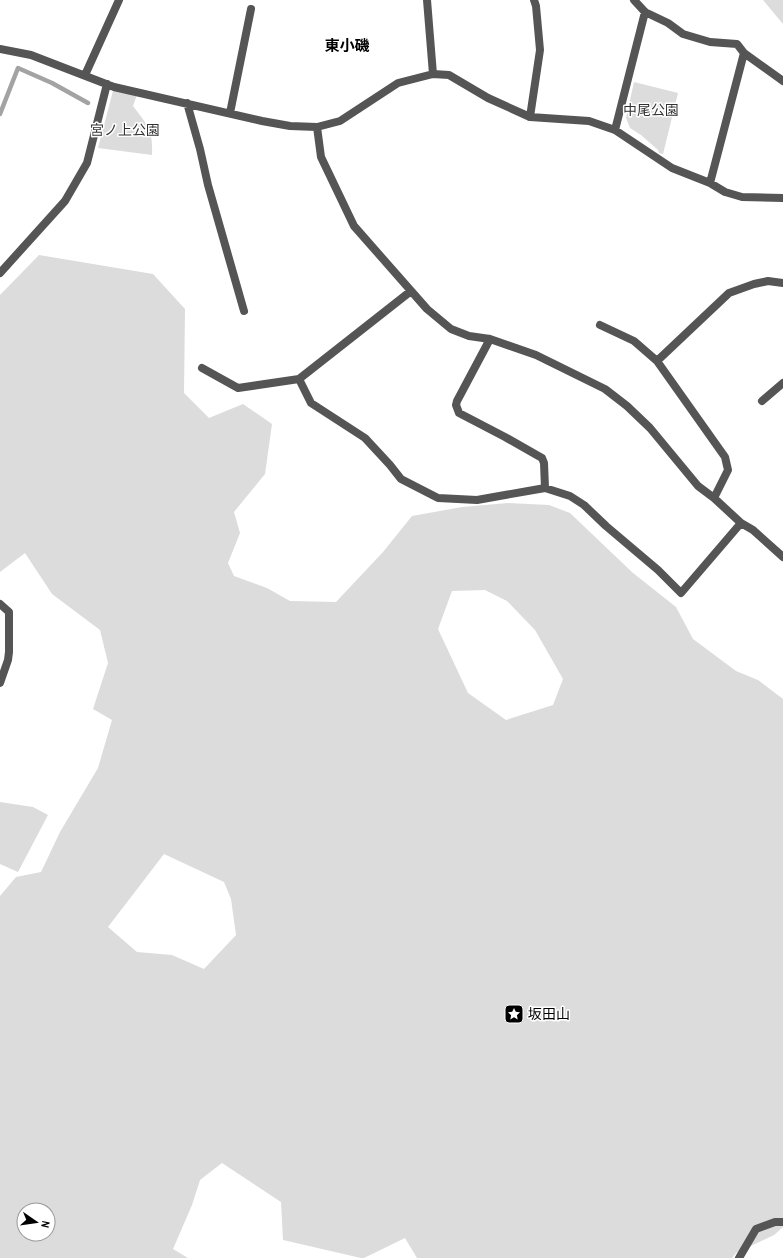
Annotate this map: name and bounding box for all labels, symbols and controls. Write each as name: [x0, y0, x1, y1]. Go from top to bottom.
district label: 東小磯: [324, 35, 370, 56]
park label: 中尾公園: [623, 101, 679, 119]
park label: 宮ノ上公園: [90, 121, 160, 139]
place icon: 坂田山: [503, 1003, 525, 1025]
place label: 坂田山: [528, 1005, 570, 1023]
north arrow: [16, 1202, 56, 1242]
text: N: [38, 1220, 53, 1229]

